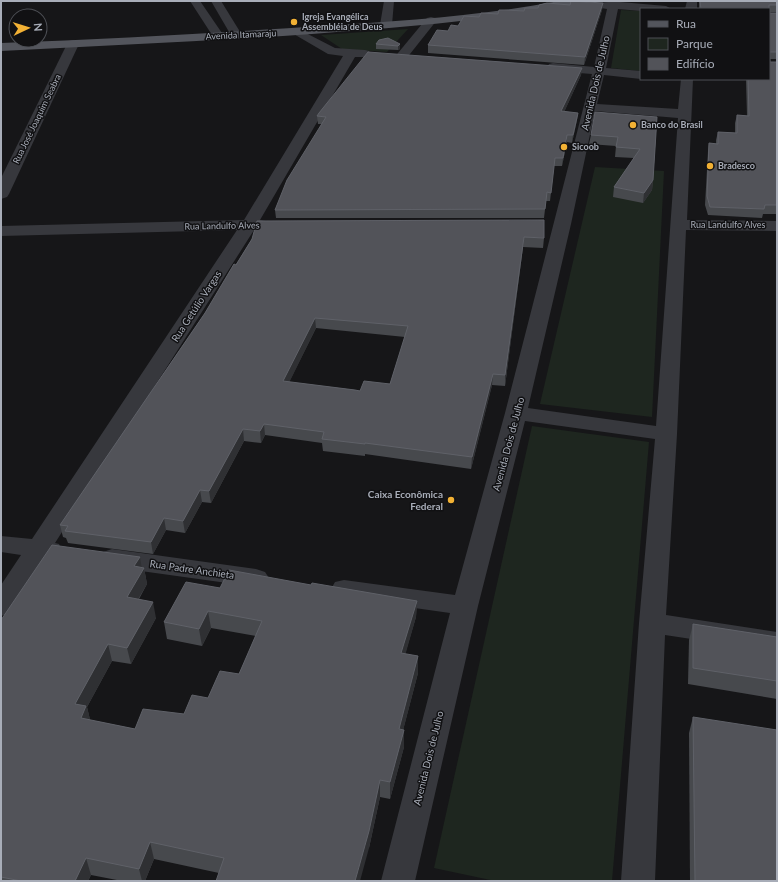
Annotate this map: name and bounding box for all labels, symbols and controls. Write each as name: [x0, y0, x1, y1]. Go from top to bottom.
north arrow: [8, 8, 48, 48]
legend: [640, 8, 770, 80]
place label: Igreja Evangélica Assembléia de Deus: [301, 11, 382, 32]
text: Rua: [676, 16, 696, 31]
marker: Igreja Evangélica Assembléia de Deus: [289, 17, 299, 27]
text: N: [32, 23, 45, 32]
street label: Avenida Itamaraju: [205, 27, 277, 42]
street label: Avenida Dois de Julho: [578, 34, 612, 131]
text: Parque: [676, 36, 713, 51]
text: Edifício: [676, 56, 715, 71]
street label: Rua José Joaquim Seabra: [10, 72, 63, 165]
place label: Banco do Brasil: [641, 119, 703, 130]
marker: Banco do Brasil: [628, 120, 638, 130]
place label: Sicoob: [572, 141, 599, 152]
marker: Sicoob: [559, 142, 569, 152]
place label: Bradesco: [718, 160, 755, 171]
marker: Bradesco: [705, 161, 715, 171]
street label: Rua Landulfo Alves: [184, 219, 260, 232]
street label: Rua Landulfo Alves: [690, 219, 766, 230]
street label: Rua Getúlio Vargas: [169, 268, 223, 344]
street label: Avenida Dois de Julho: [490, 395, 526, 492]
place label: Caixa Econômica Federal: [368, 488, 443, 512]
marker: Caixa Econômica Federal: [446, 495, 456, 505]
street label: Rua Padre Anchieta: [149, 557, 235, 581]
street label: Avenida Dois de Julho: [410, 709, 446, 806]

